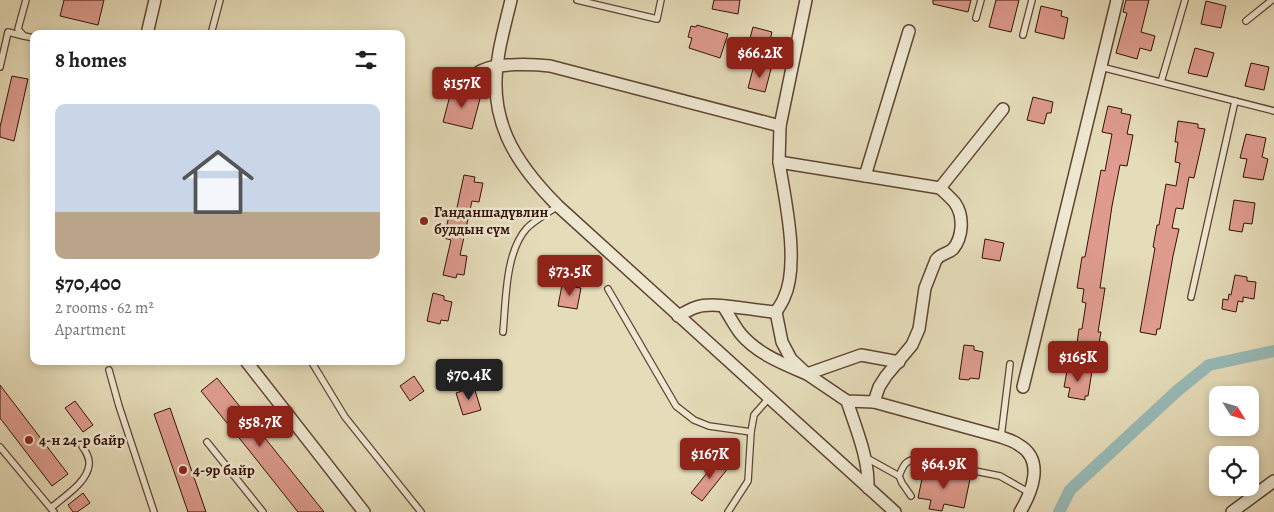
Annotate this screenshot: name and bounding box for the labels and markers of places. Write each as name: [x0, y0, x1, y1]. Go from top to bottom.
pin: $66.2K: [719, 36, 801, 79]
pin: $157K: [427, 66, 497, 109]
place label: Ганданшадүвлин буддын сүм: [434, 202, 549, 239]
marker: Ганданшадүвлин буддын сүм: [418, 215, 430, 227]
pin: $73.5K: [529, 254, 611, 297]
pin: $165K: [1043, 340, 1113, 383]
pin: $70.4K: [428, 358, 510, 401]
pin: $58.7K: [219, 406, 301, 448]
place label: 4-н 24-р байр: [39, 430, 125, 450]
marker: 4-н 24-р байр: [23, 434, 35, 446]
pin: $167K: [675, 438, 745, 480]
pin: $64.9K: [903, 448, 985, 490]
place label: 4-9р байр: [193, 460, 255, 480]
marker: 4-9р байр: [177, 464, 189, 476]

